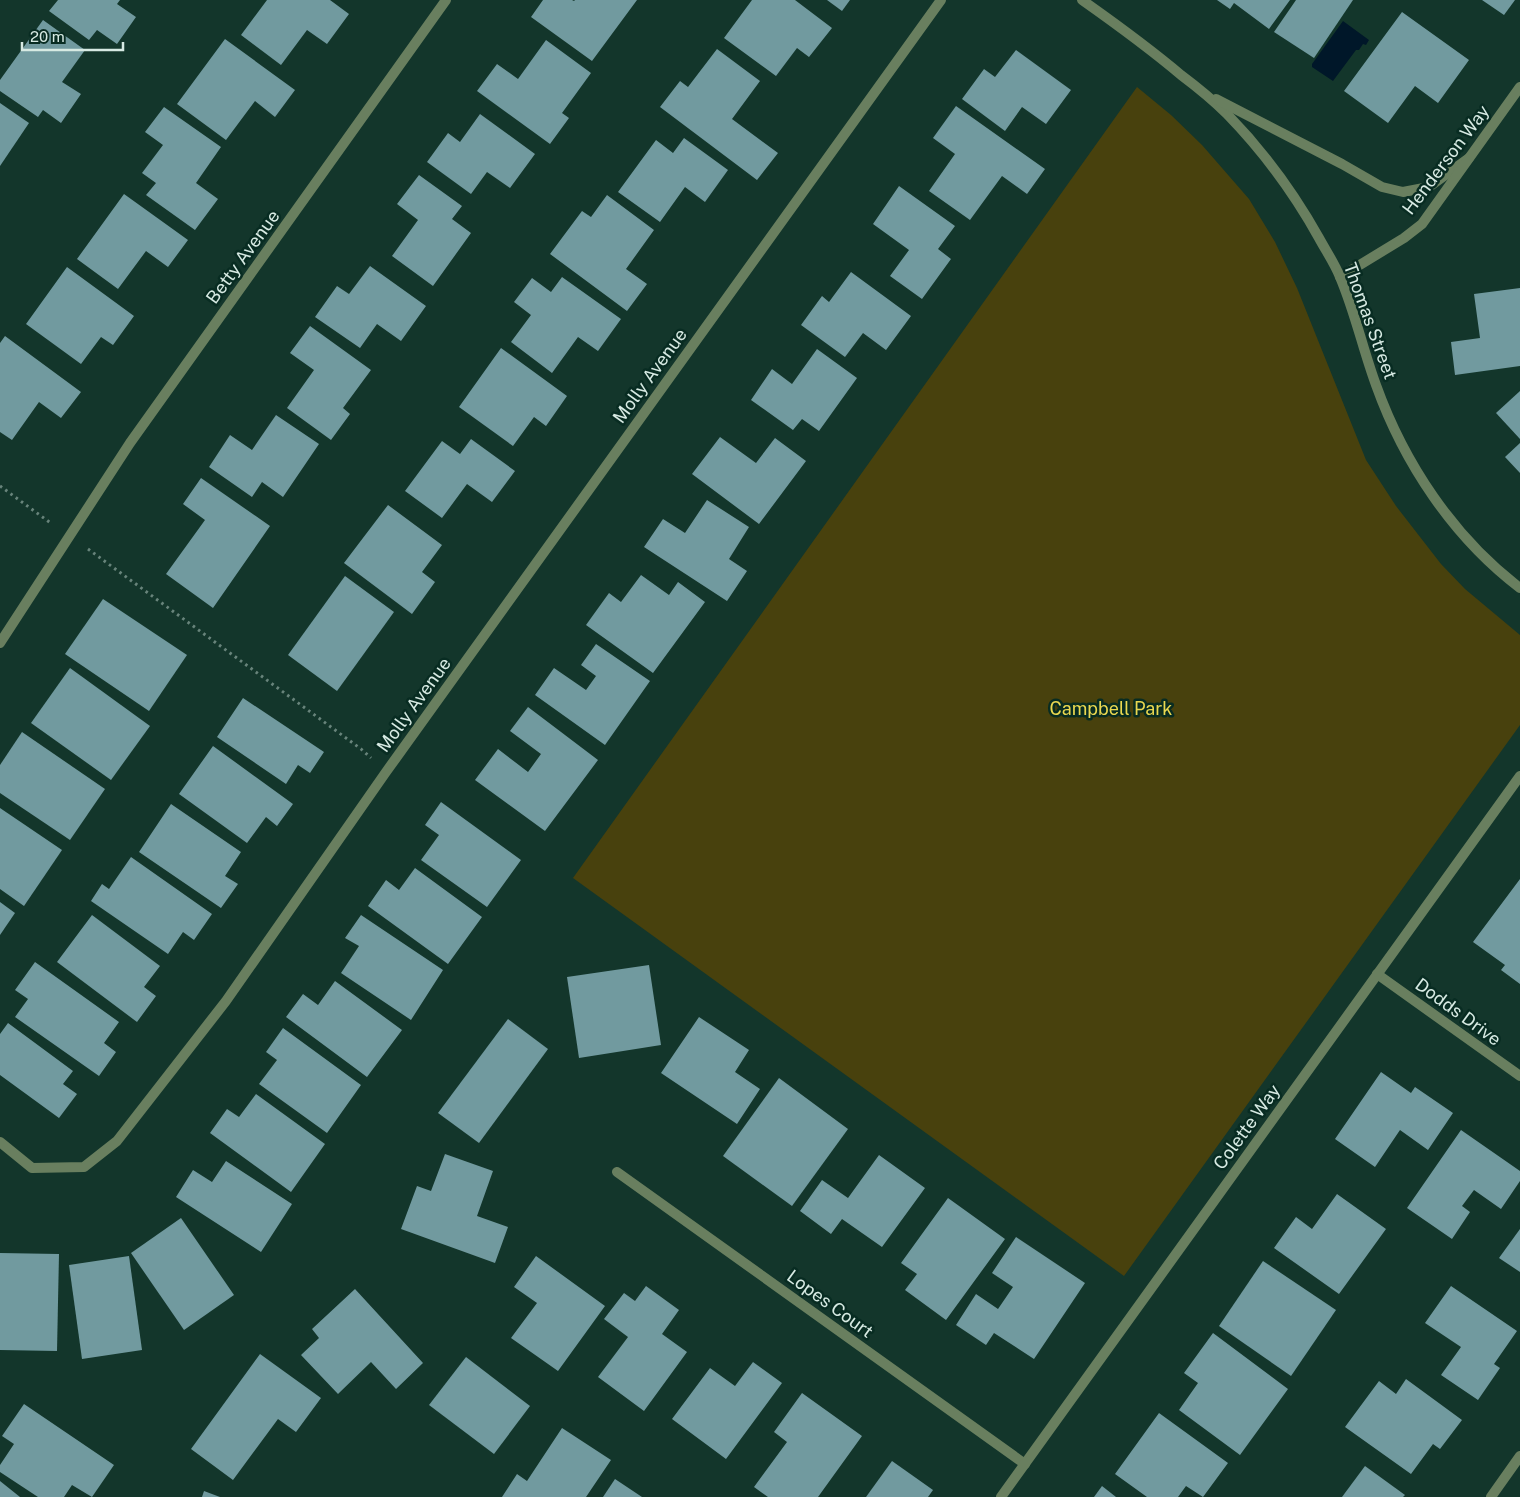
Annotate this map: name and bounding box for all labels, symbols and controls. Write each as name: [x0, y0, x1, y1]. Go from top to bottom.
scale bar: [22, 20, 124, 52]
text: 20 m: [30, 28, 65, 45]
street label: Henderson Way: [1398, 101, 1494, 219]
street label: Betty Avenue: [202, 206, 284, 308]
street label: Thomas Street: [1340, 260, 1401, 382]
street label: Molly Avenue: [608, 324, 691, 427]
street label: Molly Avenue: [372, 653, 455, 756]
park label: Campbell Park: [1050, 698, 1172, 719]
street label: Dodds Drive: [1411, 974, 1505, 1050]
street label: Colette Way: [1209, 1080, 1285, 1173]
street label: Lopes Court: [783, 1265, 877, 1342]

